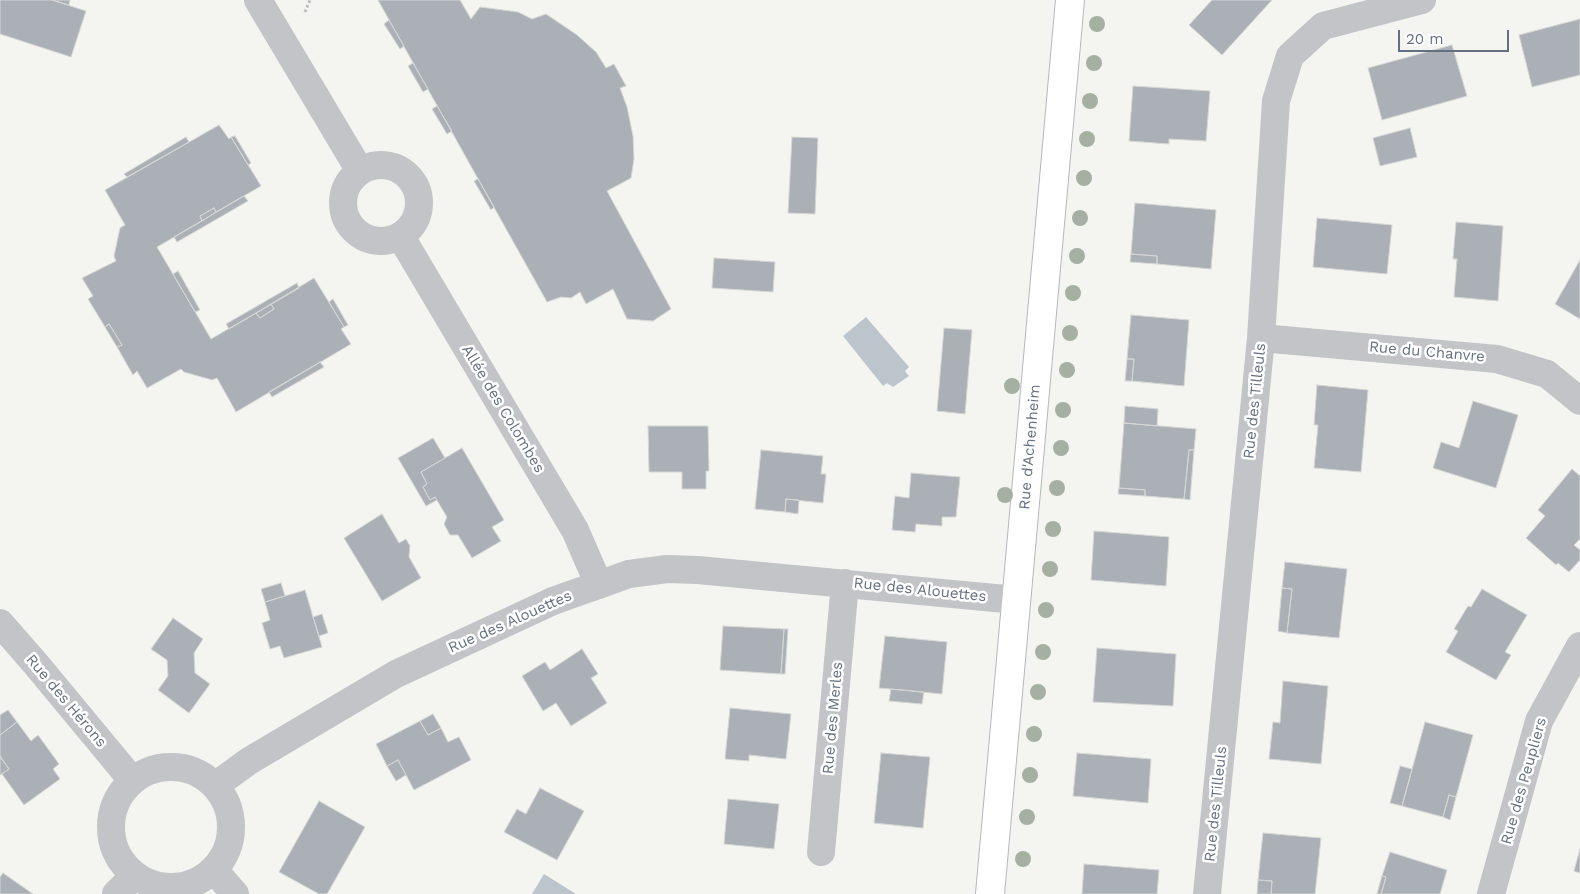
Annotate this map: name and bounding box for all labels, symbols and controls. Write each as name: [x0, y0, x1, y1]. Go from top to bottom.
scale bar: [1400, 20, 1511, 52]
text: 20 m: [1406, 30, 1444, 48]
street label: Rue du Chanvre: [1368, 338, 1486, 366]
street label: Allée des Colombes: [458, 342, 548, 476]
street label: Rue des Tilleuls: [1240, 342, 1270, 460]
street label: Rue d'Achenheim: [1016, 384, 1044, 510]
street label: Rue des Alouettes: [853, 574, 987, 606]
street label: Rue des Alouettes: [445, 587, 575, 657]
street label: Rue des Hérons: [22, 651, 110, 751]
street label: Rue des Merles: [819, 661, 847, 775]
street label: Rue des Peupliers: [1497, 715, 1551, 847]
street label: Rue des Tilleuls: [1201, 745, 1231, 863]

